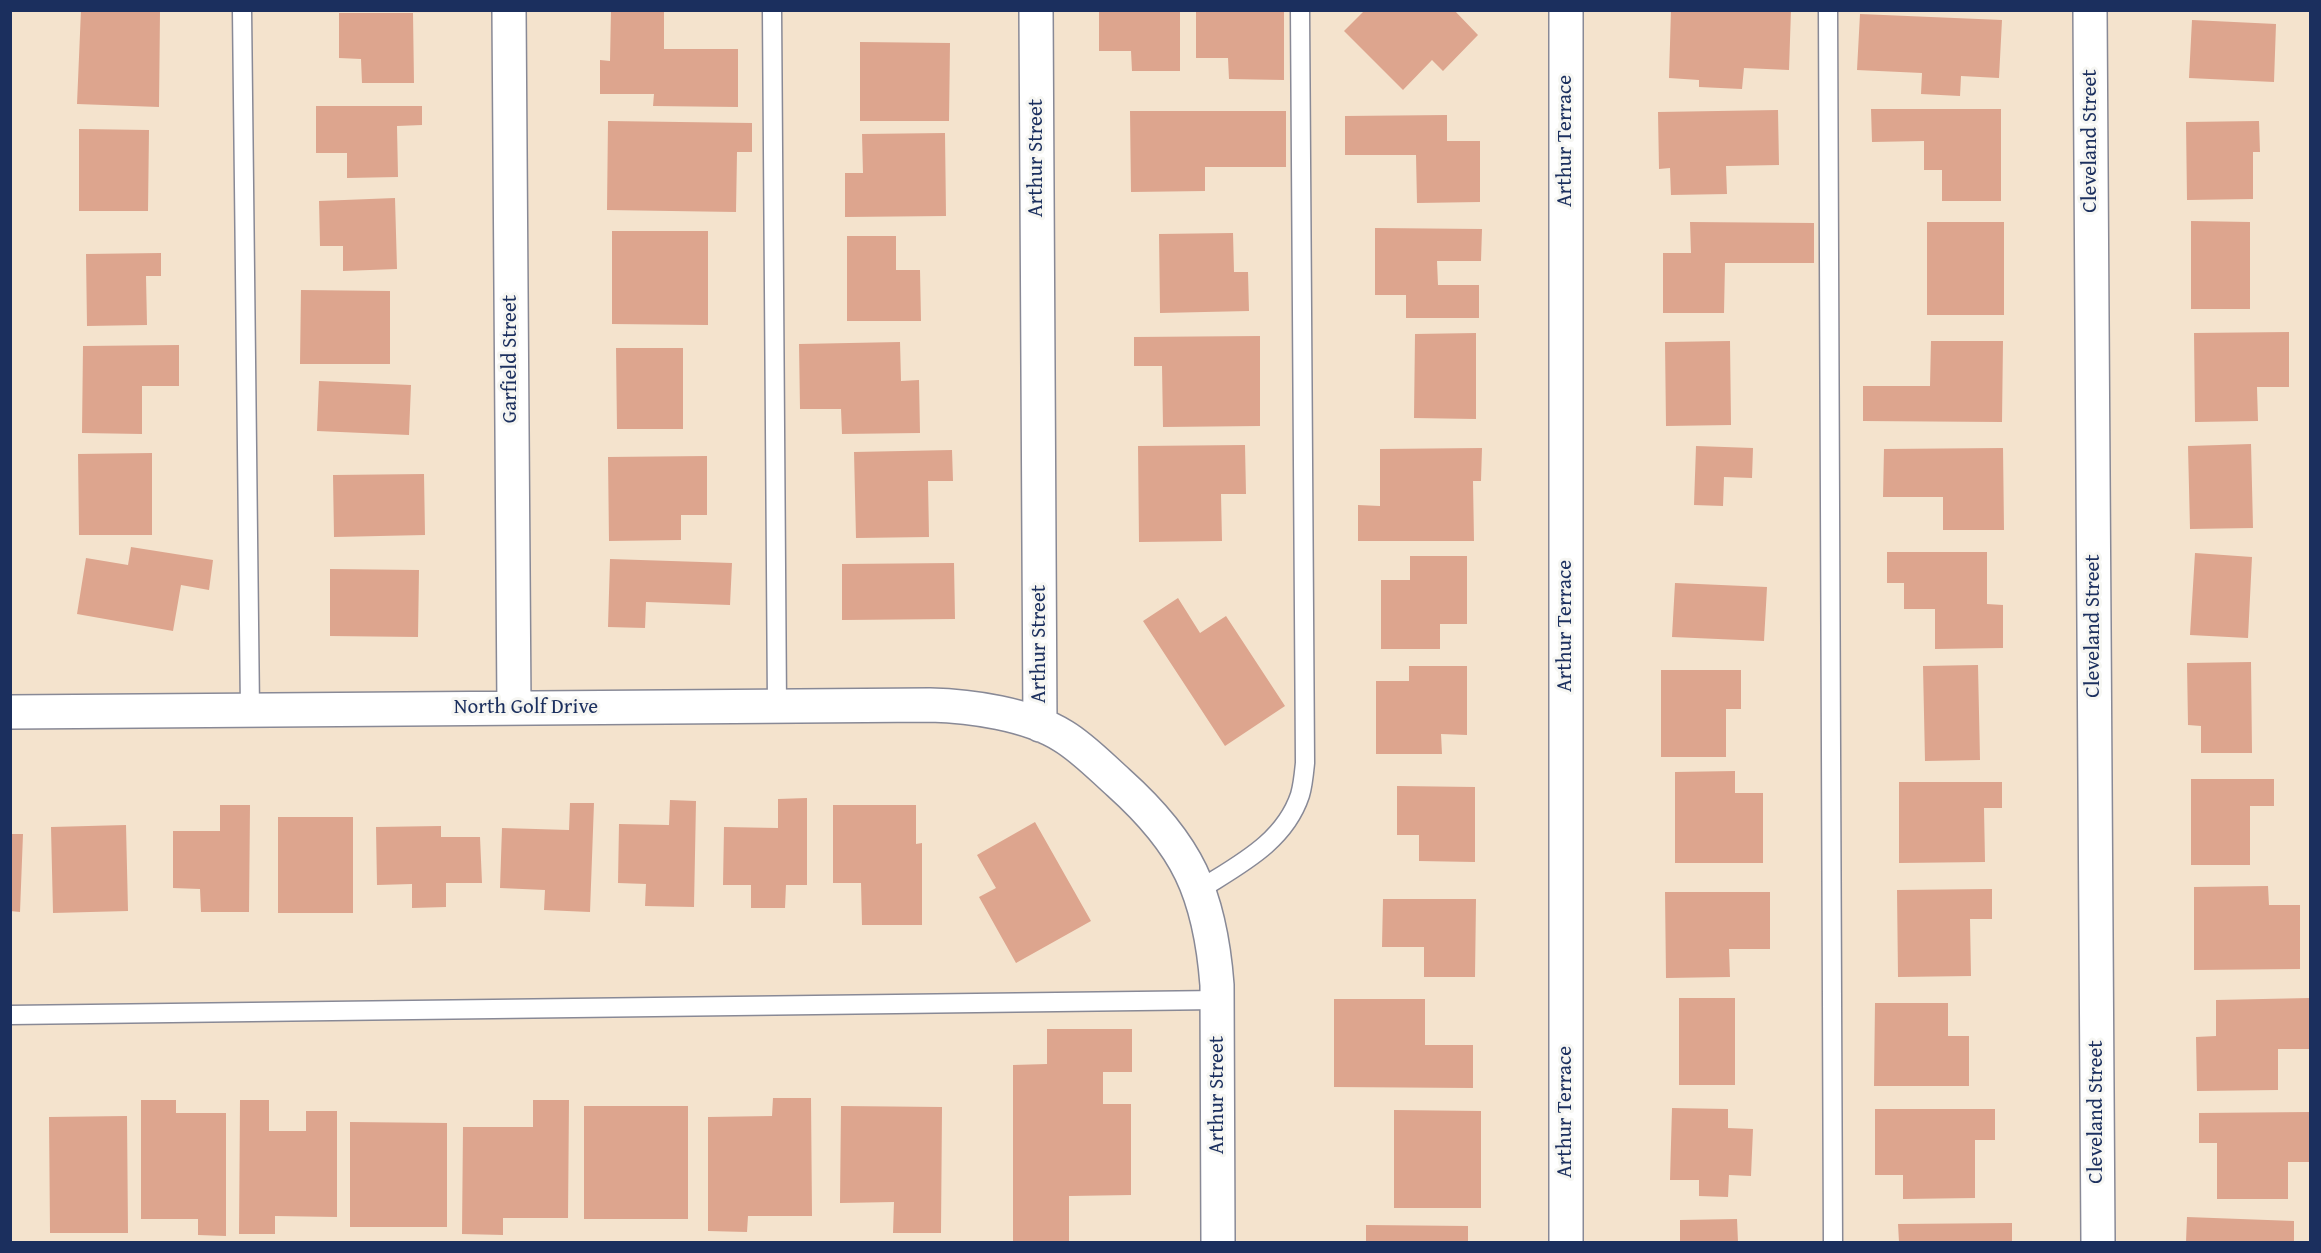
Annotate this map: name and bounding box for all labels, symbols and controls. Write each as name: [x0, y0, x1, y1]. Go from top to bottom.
street label: Cleveland Street: [2078, 69, 2104, 213]
street label: Arthur Terrace: [1553, 75, 1579, 207]
street label: Arthur Street: [1024, 99, 1050, 217]
street label: Garfield Street: [498, 295, 524, 423]
street label: Cleveland Street: [2081, 554, 2107, 698]
street label: Arthur Terrace: [1553, 560, 1579, 692]
street label: Arthur Street: [1027, 585, 1053, 703]
street label: North Golf Drive: [454, 695, 598, 721]
street label: Arthur Street: [1205, 1036, 1231, 1154]
street label: Cleveland Street: [2084, 1040, 2110, 1184]
street label: Arthur Terrace: [1553, 1046, 1579, 1178]

